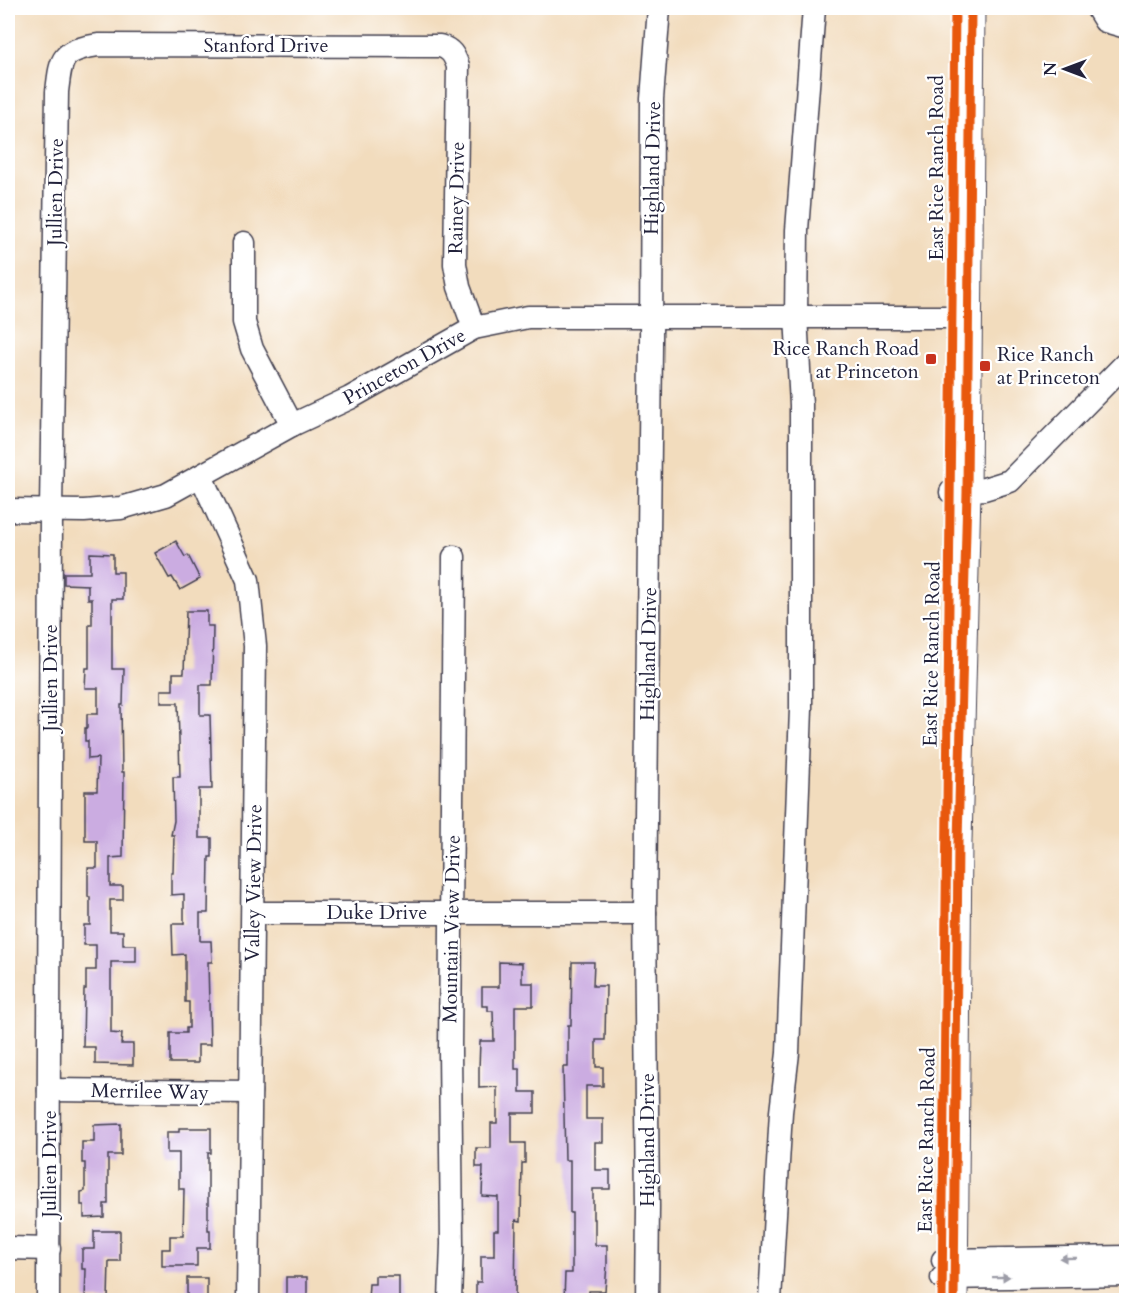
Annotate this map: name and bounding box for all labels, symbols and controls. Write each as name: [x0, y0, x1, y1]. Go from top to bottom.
street label: Stanford Drive: [204, 32, 328, 59]
north arrow: [1035, 39, 1095, 99]
text: N: [1040, 62, 1062, 76]
street label: East Rice Ranch Road: [923, 75, 950, 261]
street label: Highland Drive: [638, 101, 667, 235]
street label: Jullien Drive: [41, 138, 70, 249]
street label: Rainey Drive: [442, 141, 471, 255]
street label: Princeton Drive: [338, 322, 471, 411]
place label: Rice Ranch Road at Princeton: [773, 335, 920, 385]
place label: Rice Ranch at Princeton: [997, 341, 1101, 391]
marker: Rice Ranch Road at Princeton: [924, 352, 938, 366]
marker: Rice Ranch at Princeton: [978, 359, 992, 373]
street label: East Rice Ranch Road: [916, 561, 947, 747]
street label: Highland Drive: [634, 587, 663, 721]
street label: Jullien Drive: [37, 624, 64, 735]
street label: Valley View Drive: [239, 804, 268, 962]
street label: Mountain View Drive: [436, 835, 467, 1023]
street label: Duke Drive: [327, 899, 427, 926]
street label: East Rice Ranch Road: [911, 1047, 942, 1233]
street label: Highland Drive: [634, 1073, 661, 1207]
street label: Merrilee Way: [91, 1077, 210, 1106]
street label: Jullien Drive: [36, 1110, 63, 1221]
one-way arrow: [1059, 1253, 1078, 1263]
one-way arrow: [991, 1272, 1010, 1282]

